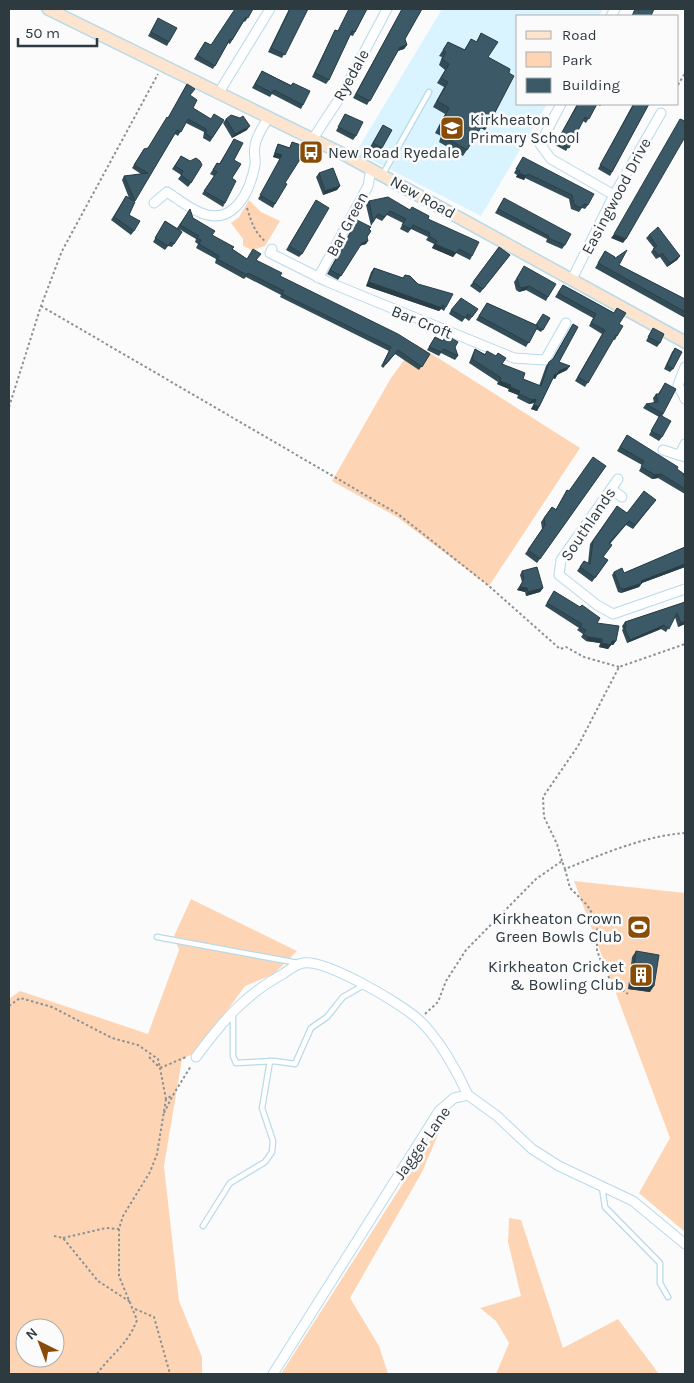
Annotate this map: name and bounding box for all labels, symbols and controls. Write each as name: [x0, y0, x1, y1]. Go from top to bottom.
scale bar: [18, 15, 96, 47]
legend: [516, 15, 679, 105]
text: 50 m: [25, 24, 60, 42]
text: Road: [562, 26, 597, 44]
street label: Ryedale: [329, 46, 373, 104]
text: Park: [562, 51, 592, 69]
text: Building: [562, 76, 620, 94]
place label: Kirkheaton Primary School: [470, 110, 580, 147]
school or university icon: Kirkheaton Primary School: [439, 115, 465, 141]
street label: Easingwood Drive: [577, 134, 655, 258]
bus stop icon: New Road Ryedale: [298, 139, 324, 165]
place label: New Road Ryedale: [328, 143, 460, 162]
street label: New Road: [387, 171, 459, 223]
street label: Bar Green: [322, 188, 372, 260]
street label: Bar Croft: [389, 301, 455, 343]
street label: Southlands: [556, 484, 620, 564]
place label: Kirkheaton Crown Green Bowls Club: [492, 909, 622, 946]
sports icon: Kirkheaton Crown Green Bowls Club: [626, 914, 652, 940]
place label: Kirkheaton Cricket & Bowling Club: [488, 957, 624, 994]
building icon: Kirkheaton Cricket & Bowling Club: [628, 962, 654, 988]
street label: Jagger Lane: [390, 1103, 454, 1183]
north arrow: [15, 1318, 65, 1368]
text: N: [22, 1324, 41, 1343]

